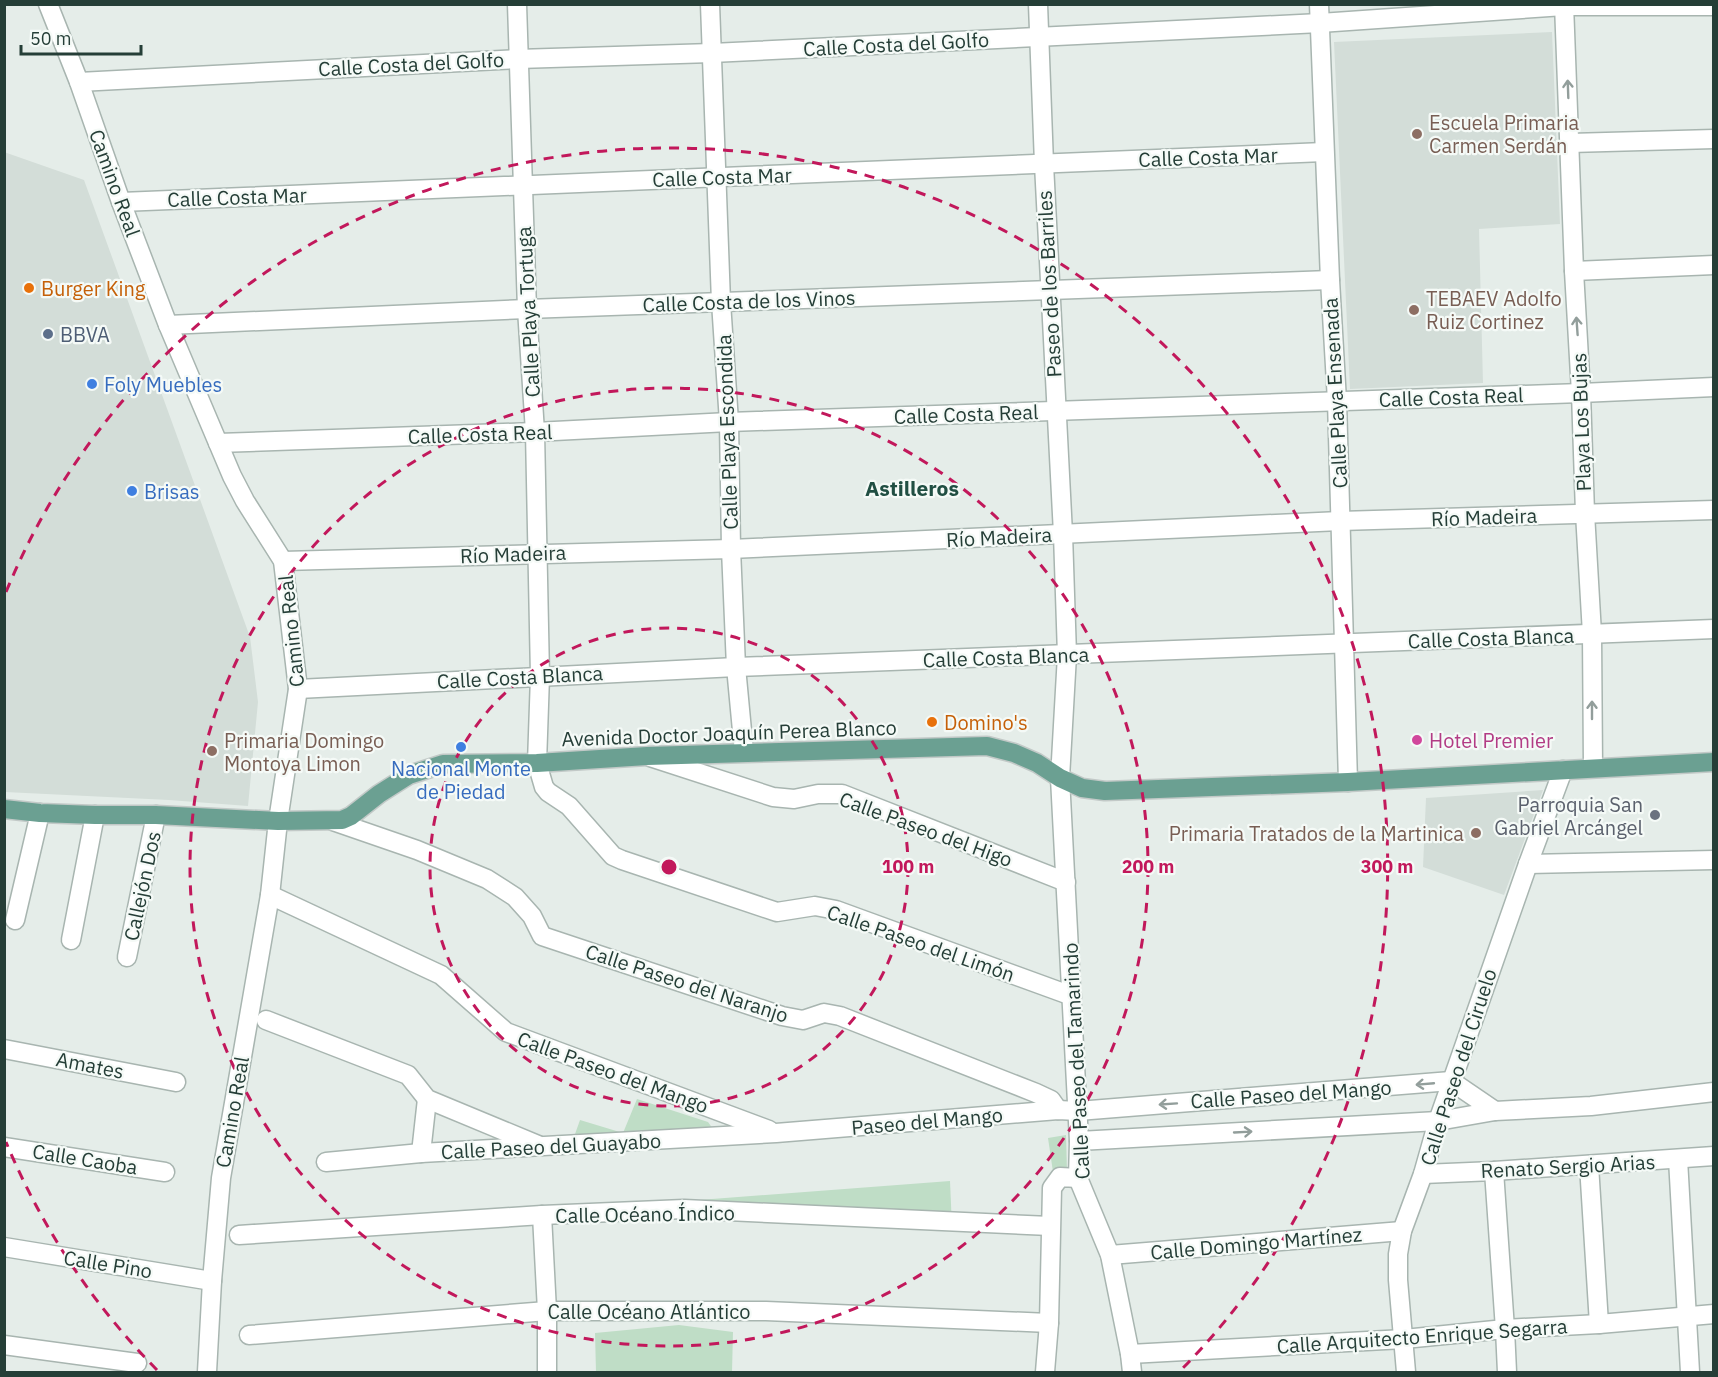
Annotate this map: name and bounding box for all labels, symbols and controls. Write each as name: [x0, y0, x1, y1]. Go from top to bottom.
scale bar: [21, 18, 141, 56]
street label: Calle Costa del Golfo: [802, 26, 990, 62]
text: 50 m: [30, 27, 72, 50]
street label: Calle Costa del Golfo: [317, 46, 505, 82]
one-way arrow: [1562, 80, 1573, 100]
place label: Escuela Primaria Carmen Serdán: [1429, 109, 1579, 159]
street label: Camino Real: [83, 126, 147, 240]
marker: Escuela Primaria Carmen Serdán: [1410, 127, 1424, 141]
street label: Calle Costa Mar: [1138, 141, 1278, 173]
street label: Calle Costa Mar: [652, 161, 792, 193]
street label: Calle Costa Mar: [167, 181, 307, 213]
street label: Paseo de los Barriles: [1031, 190, 1067, 378]
street label: Calle Playa Tortuga: [510, 226, 546, 398]
place label: Burger King: [41, 275, 146, 302]
marker: Burger King: [22, 281, 36, 295]
street label: Calle Costa de los Vinos: [642, 284, 856, 318]
place label: TEBAEV Adolfo Ruiz Cortinez: [1426, 285, 1562, 335]
street label: Calle Playa Ensenada: [1317, 297, 1353, 489]
marker: TEBAEV Adolfo Ruiz Cortinez: [1407, 303, 1421, 317]
one-way arrow: [1571, 316, 1582, 336]
place label: BBVA: [60, 321, 110, 348]
marker: BBVA: [41, 327, 55, 341]
street label: Calle Playa Escondida: [710, 333, 744, 530]
street label: Playa Los Bujas: [1565, 352, 1597, 492]
place label: Foly Muebles: [104, 371, 222, 398]
marker: Foly Muebles: [85, 377, 99, 391]
street label: Calle Costa Real: [1378, 381, 1524, 413]
street label: Calle Costa Real: [893, 398, 1039, 430]
street label: Calle Costa Real: [407, 418, 553, 450]
district label: Astilleros: [865, 474, 959, 502]
place label: Brisas: [144, 478, 200, 505]
marker: Brisas: [125, 484, 139, 498]
street label: Río Madeira: [1430, 502, 1538, 532]
street label: Río Madeira: [945, 521, 1053, 553]
street label: Río Madeira: [459, 539, 567, 569]
street label: Camino Real: [272, 574, 310, 688]
street label: Calle Costa Blanca: [1407, 622, 1575, 654]
street label: Calle Costa Blanca: [922, 641, 1090, 673]
street label: Calle Costa Blanca: [436, 659, 604, 695]
one-way arrow: [1586, 700, 1598, 720]
place label: Domino's: [944, 709, 1028, 736]
street label: Avenida Doctor Joaquín Perea Blanco: [561, 714, 897, 752]
marker: Domino's: [925, 715, 939, 729]
place label: Primaria Domingo Montoya Limon: [224, 727, 384, 777]
place label: Hotel Premier: [1429, 727, 1553, 754]
marker: Hotel Premier: [1410, 733, 1424, 747]
marker: Nacional Monte de Piedad: [454, 740, 468, 754]
marker: Primaria Domingo Montoya Limon: [205, 744, 219, 758]
place label: Nacional Monte de Piedad: [391, 755, 531, 805]
street label: Calle Paseo del Higo: [836, 785, 1016, 873]
place label: Parroquia San Gabriel Arcángel: [1494, 791, 1643, 841]
marker: Parroquia San Gabriel Arcángel: [1648, 808, 1662, 822]
place label: Primaria Tratados de la Martinica: [1169, 820, 1464, 847]
marker: Primaria Tratados de la Martinica: [1469, 826, 1483, 840]
street label: Callejón Dos: [117, 829, 167, 943]
text: 100 m: [882, 855, 934, 878]
text: 200 m: [1122, 855, 1174, 878]
text: 300 m: [1361, 855, 1413, 878]
centre of rings: [659, 857, 679, 877]
street label: Calle Paseo del Limón: [824, 898, 1018, 988]
street label: Calle Paseo del Naranjo: [582, 937, 792, 1029]
street label: Calle Paseo del Tamarindo: [1056, 942, 1096, 1180]
street label: Calle Paseo del Ciruelo: [1413, 965, 1503, 1169]
street label: Calle Paseo del Mango: [514, 1025, 712, 1119]
street label: Amates: [54, 1045, 126, 1085]
street label: Camino Real: [209, 1054, 255, 1170]
street label: Calle Paseo del Mango: [1190, 1074, 1392, 1114]
one-way arrow: [1415, 1079, 1435, 1090]
one-way arrow: [1158, 1099, 1178, 1110]
street label: Paseo del Mango: [850, 1101, 1004, 1141]
one-way arrow: [1232, 1126, 1252, 1137]
street label: Calle Paseo del Guayabo: [440, 1127, 662, 1165]
street label: Calle Caoba: [30, 1137, 140, 1181]
street label: Renato Sergio Arias: [1480, 1148, 1656, 1184]
street label: Calle Océano Índico: [555, 1199, 735, 1229]
street label: Calle Domingo Martínez: [1149, 1220, 1363, 1266]
street label: Calle Pino: [62, 1244, 154, 1284]
street label: Calle Océano Atlántico: [547, 1298, 751, 1325]
street label: Calle Arquitecto Enrique Segarra: [1276, 1312, 1569, 1360]

